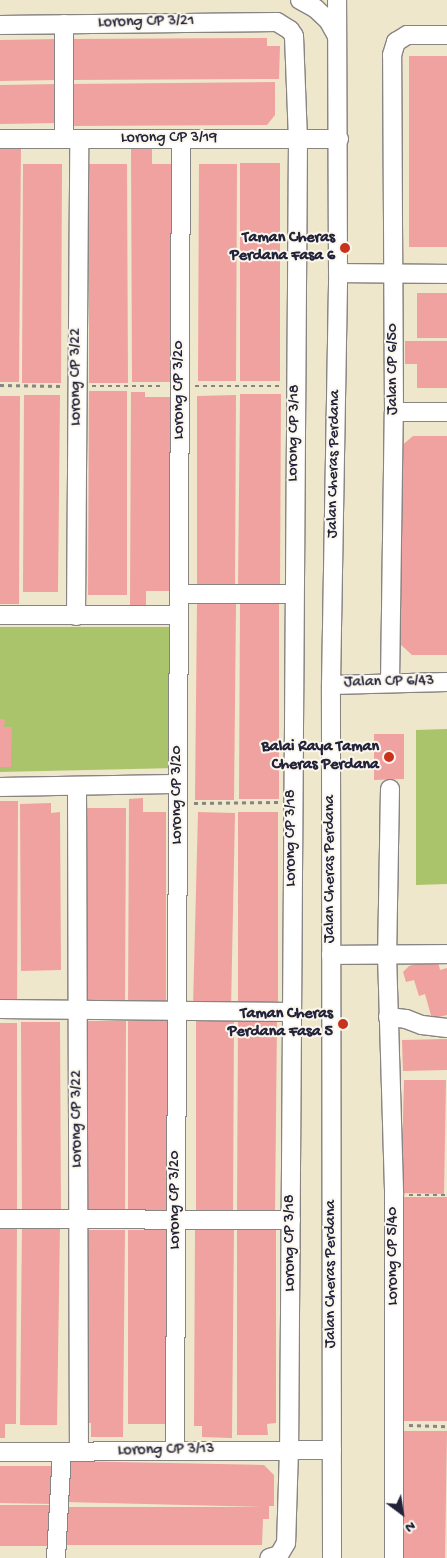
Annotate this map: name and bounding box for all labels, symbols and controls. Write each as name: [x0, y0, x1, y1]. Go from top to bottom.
street label: Lorong CP 3/21: [98, 13, 194, 33]
street label: Lorong CP 3/19: [121, 129, 217, 149]
place label: Taman Cheras Perdana Fasa 6: [230, 229, 335, 267]
marker: Taman Cheras Perdana Fasa 6: [339, 242, 351, 254]
street label: Jalan CP 6/50: [384, 323, 404, 415]
street label: Lorong CP 3/22: [67, 328, 87, 426]
street label: Lorong CP 3/20: [170, 341, 190, 439]
street label: Lorong CP 3/18: [285, 384, 305, 482]
street label: Jalan Cheras Perdana: [324, 390, 346, 538]
street label: Jalan CP 6/43: [344, 673, 434, 693]
place label: Balai Raya Taman Cheras Perdana: [262, 738, 379, 776]
street label: Lorong CP 3/20: [168, 746, 188, 844]
marker: Balai Raya Taman Cheras Perdana: [383, 751, 395, 763]
street label: Lorong CP 3/18: [282, 789, 302, 887]
street label: Jalan Cheras Perdana: [321, 795, 341, 943]
place label: Taman Cheras Perdana Fasa 5: [228, 1005, 333, 1043]
marker: Taman Cheras Perdana Fasa 5: [337, 1018, 349, 1030]
street label: Lorong CP 3/22: [68, 1070, 88, 1168]
street label: Lorong CP 3/20: [166, 1151, 186, 1249]
street label: Lorong CP 3/18: [281, 1194, 301, 1292]
street label: Jalan Cheras Perdana: [322, 1200, 342, 1348]
street label: Lorong CP 5/40: [384, 1207, 404, 1305]
street label: Lorong CP 3/13: [117, 1441, 215, 1461]
north arrow: [377, 1488, 427, 1538]
text: N: [402, 1517, 418, 1536]

